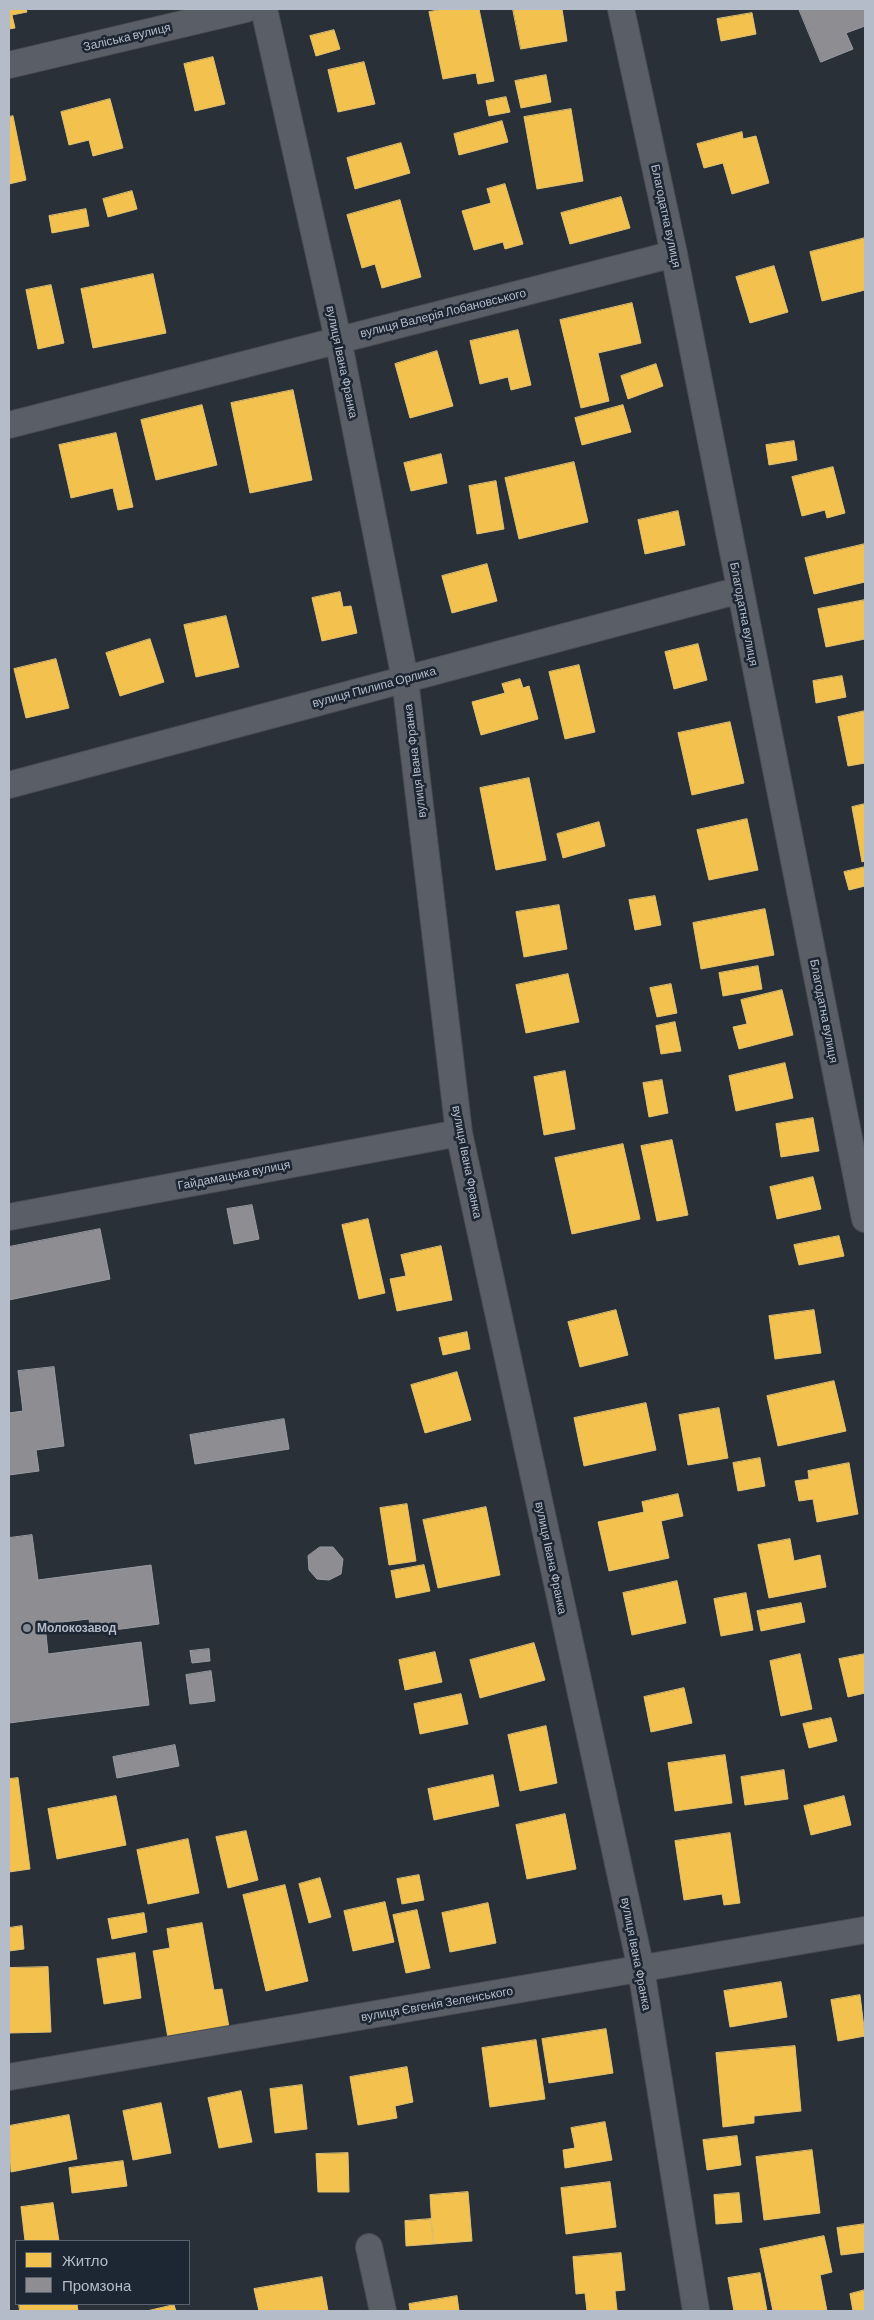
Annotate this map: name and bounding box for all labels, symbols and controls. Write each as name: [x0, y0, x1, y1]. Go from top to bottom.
street label: Заліська вулиця: [82, 20, 172, 54]
street label: Благодатна вулиця: [648, 163, 684, 269]
street label: вулиця Валерія Лобановського: [359, 285, 527, 341]
street label: вулиця Івана Франка: [323, 304, 361, 420]
street label: Благодатна вулиця: [727, 561, 761, 667]
street label: вулиця Пилипа Орлика: [311, 664, 437, 710]
street label: вулиця Івана Франка: [401, 703, 429, 819]
street label: Благодатна вулиця: [807, 958, 841, 1064]
street label: вулиця Івана Франка: [449, 1104, 485, 1220]
street label: Гайдамацька вулиця: [176, 1157, 292, 1193]
street label: вулиця Івана Франка: [532, 1500, 570, 1616]
place label: Молокозавод: [37, 1621, 116, 1635]
marker: Молокозавод: [21, 1622, 33, 1634]
street label: вулиця Івана Франка: [618, 1896, 654, 2012]
street label: вулиця Євгенія Зеленського: [360, 1984, 514, 2024]
legend: [15, 2240, 190, 2305]
text: Житло: [62, 2251, 108, 2269]
text: Промзона: [62, 2276, 131, 2294]

